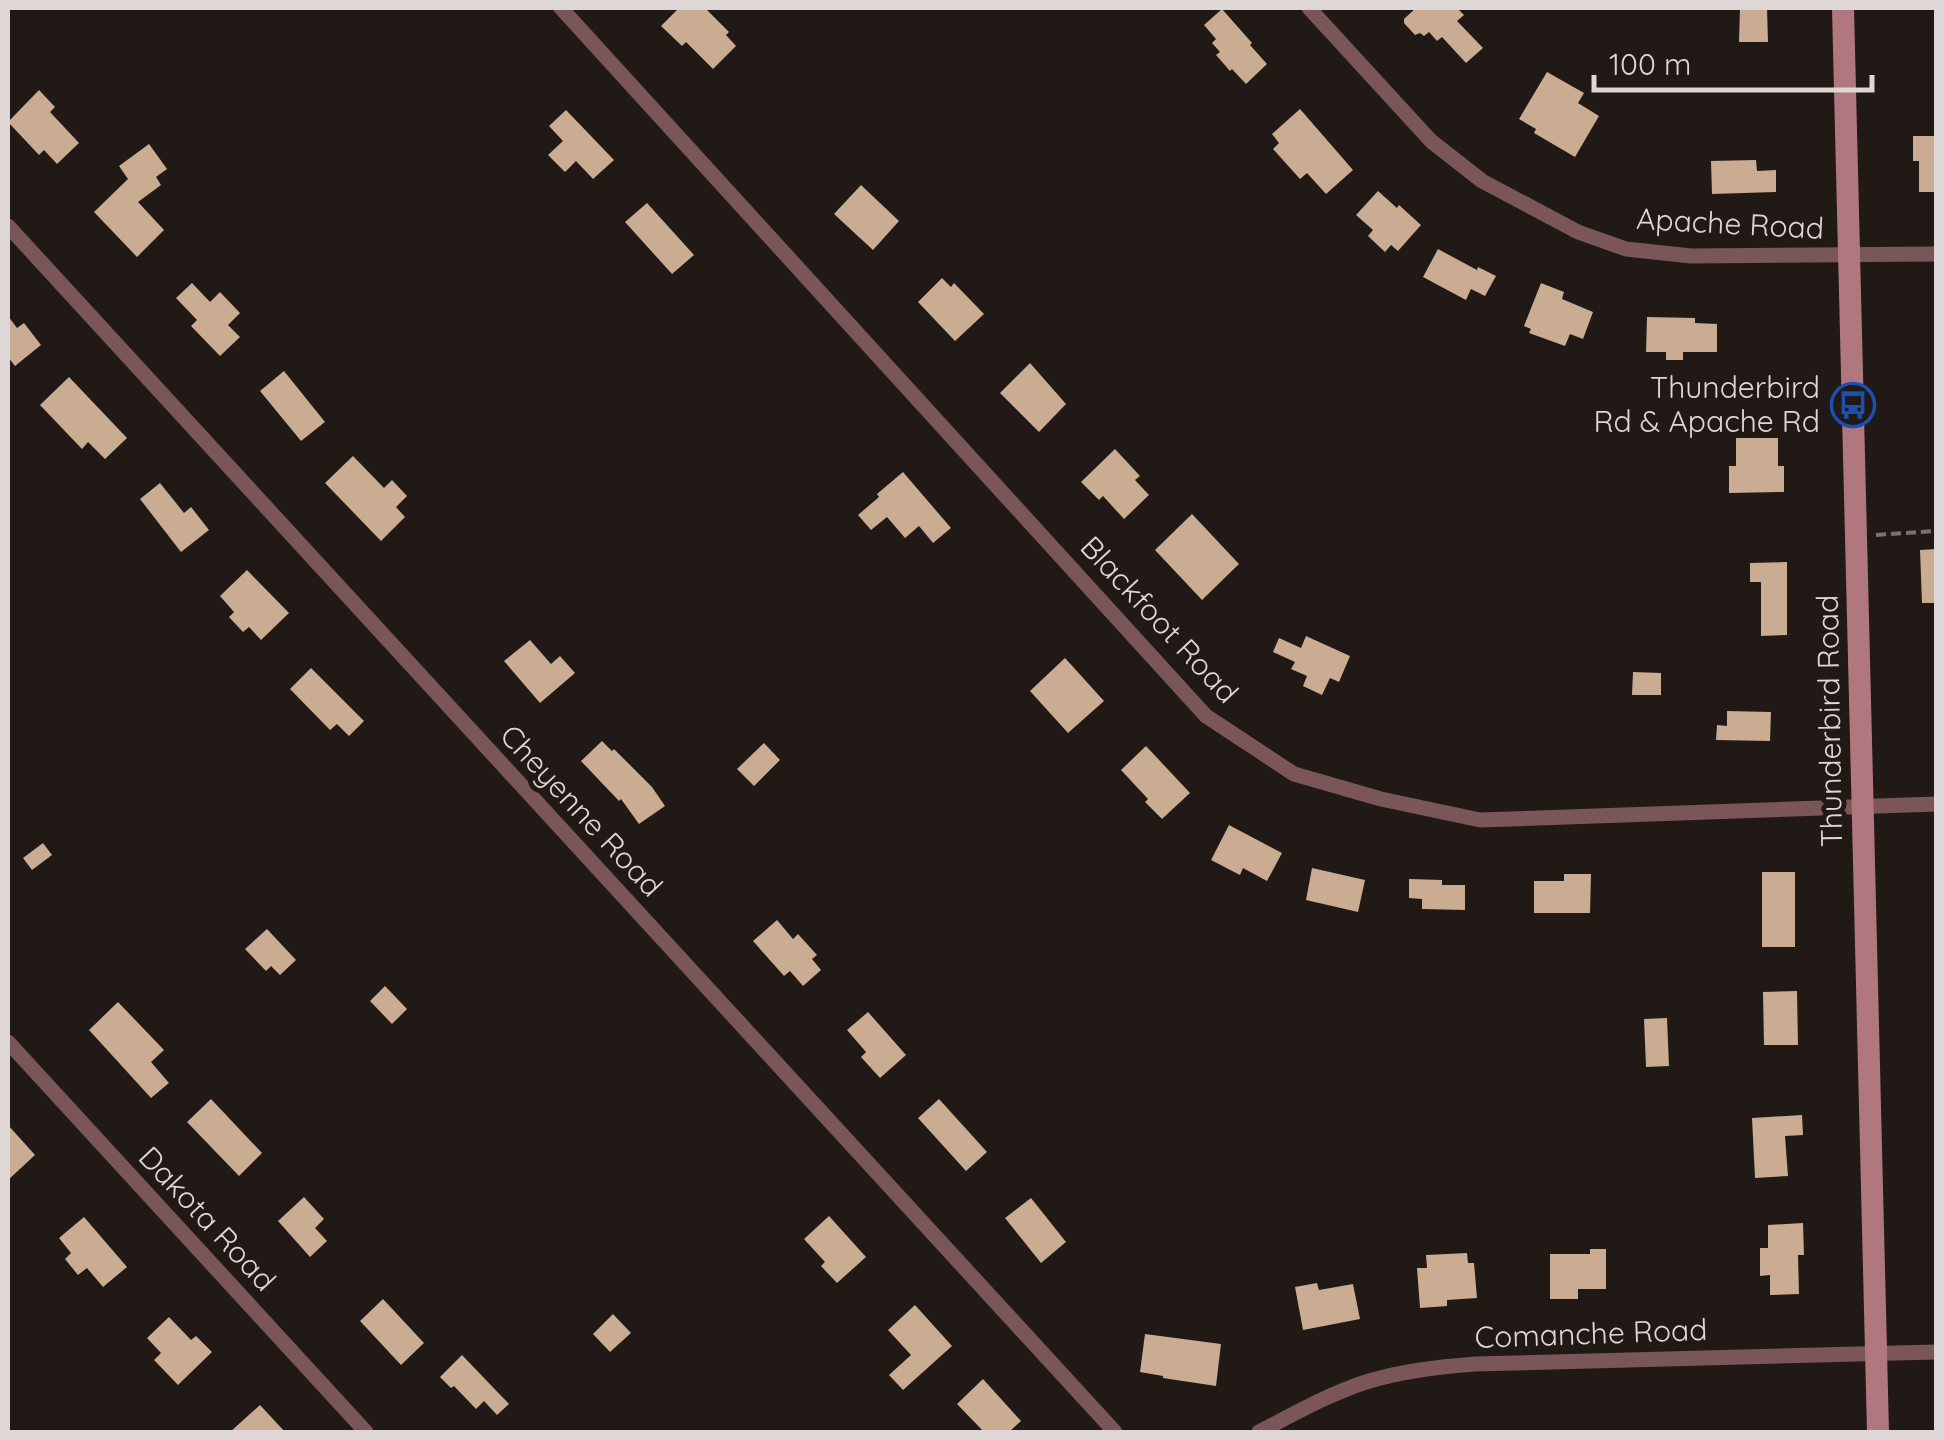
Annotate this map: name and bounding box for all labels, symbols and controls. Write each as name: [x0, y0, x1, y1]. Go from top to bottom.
scale bar: [1594, 30, 1872, 92]
text: 100 m: [1609, 45, 1691, 83]
street label: Apache Road: [1635, 199, 1825, 247]
place label: Thunderbird Rd & Apache Rd: [1594, 368, 1820, 440]
bus stop icon: Thunderbird Rd & Apache Rd: [1830, 382, 1876, 428]
street label: Blackfoot Road: [1073, 528, 1247, 711]
street label: Thunderbird Road: [1808, 594, 1850, 848]
street label: Cheyenne Road: [492, 716, 671, 904]
street label: Dakota Road: [131, 1138, 284, 1299]
street label: Comanche Road: [1474, 1310, 1708, 1356]

